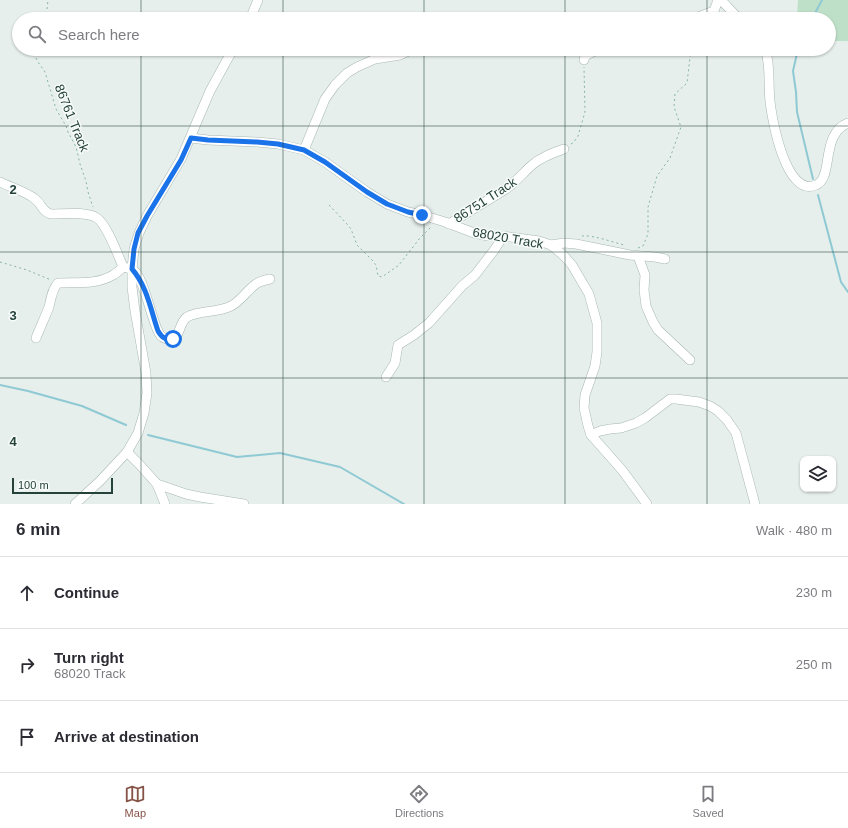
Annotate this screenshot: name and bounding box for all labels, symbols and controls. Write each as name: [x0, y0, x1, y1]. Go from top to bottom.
search box: [12, 12, 836, 56]
icon: search: [26, 23, 48, 45]
text: Search here: [58, 26, 140, 43]
street label: 86761 Track: [52, 82, 93, 154]
street label: 86751 Track: [451, 174, 520, 226]
text: 2: [9, 182, 17, 197]
route end: [413, 206, 431, 224]
street label: 68020 Track: [471, 224, 545, 252]
text: 3: [9, 308, 17, 323]
route start: [164, 330, 182, 348]
text: 4: [9, 434, 17, 449]
map controls: [800, 456, 836, 492]
button: layers: [800, 456, 836, 492]
scale bar: [12, 476, 113, 495]
text: 100 m: [18, 479, 49, 491]
text: 6 min: [16, 520, 60, 539]
text: Walk · 480 m: [756, 523, 832, 538]
icon: ahead: [16, 582, 38, 604]
text: Continue: [54, 584, 119, 601]
text: 230 m: [796, 585, 832, 600]
text: Turn right: [54, 649, 124, 666]
icon: right: [16, 654, 38, 676]
text: 250 m: [796, 657, 832, 672]
text: 68020 Track: [54, 666, 126, 681]
icon: arrive: [16, 726, 38, 748]
text: Arrive at destination: [54, 728, 199, 745]
tab: Map: [124, 783, 146, 819]
tab: Directions: [395, 783, 444, 819]
tab: Saved: [692, 783, 724, 819]

